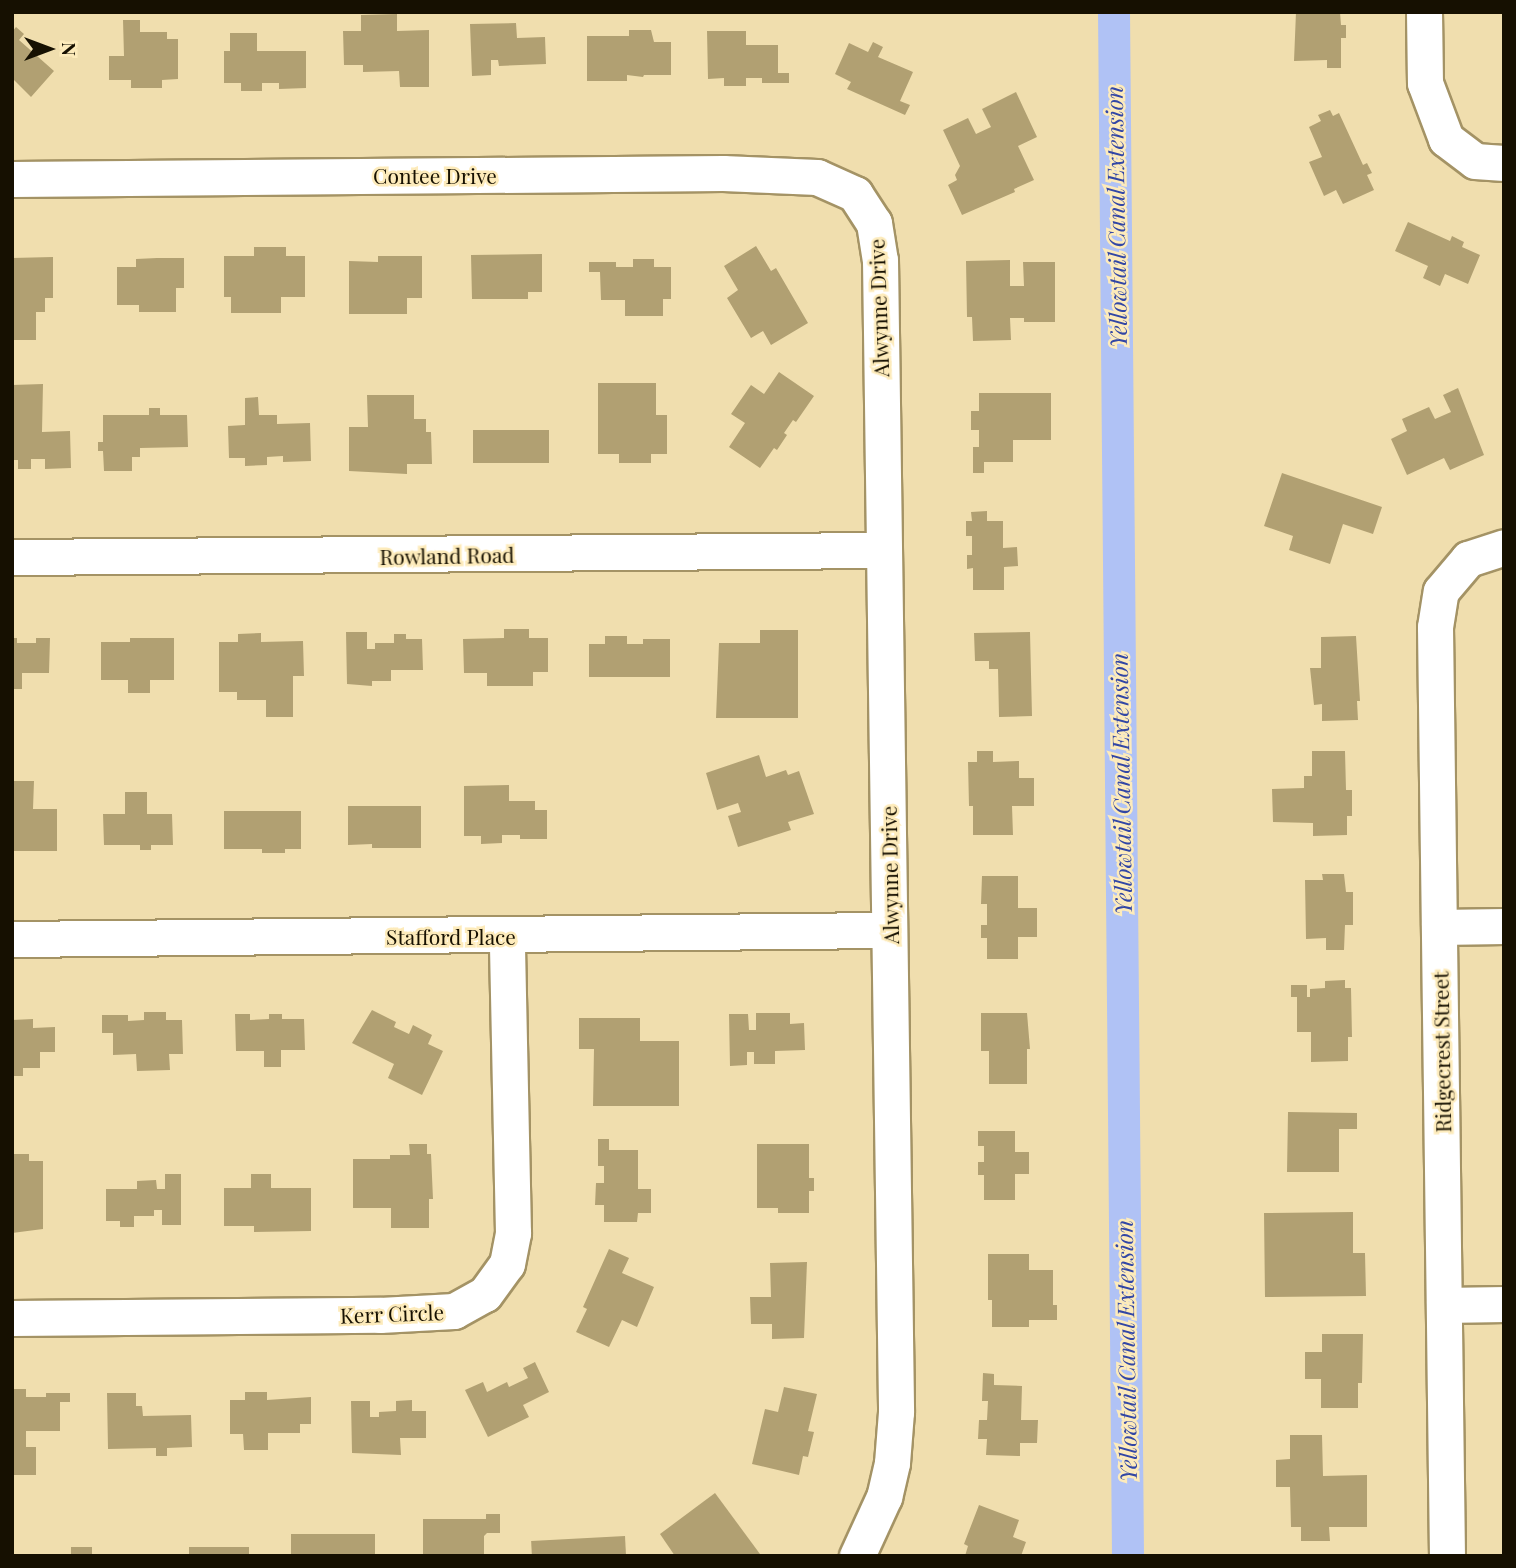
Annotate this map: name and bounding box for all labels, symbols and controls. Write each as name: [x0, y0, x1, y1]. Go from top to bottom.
north arrow: [14, 14, 84, 84]
text: N: [57, 42, 83, 56]
water label: Yellowtail Canal Extension: [1100, 85, 1132, 349]
street label: Contee Drive: [373, 162, 497, 188]
street label: Alwynne Drive: [863, 238, 893, 378]
street label: Rowland Road: [379, 541, 515, 569]
water label: Yellowtail Canal Extension: [1105, 652, 1137, 916]
street label: Alwynne Drive: [875, 806, 903, 944]
street label: Stafford Place: [386, 923, 516, 949]
street label: Ridgecrest Street: [1427, 971, 1455, 1133]
water label: Yellowtail Canal Extension: [1110, 1219, 1142, 1483]
street label: Kerr Circle: [339, 1299, 445, 1327]

